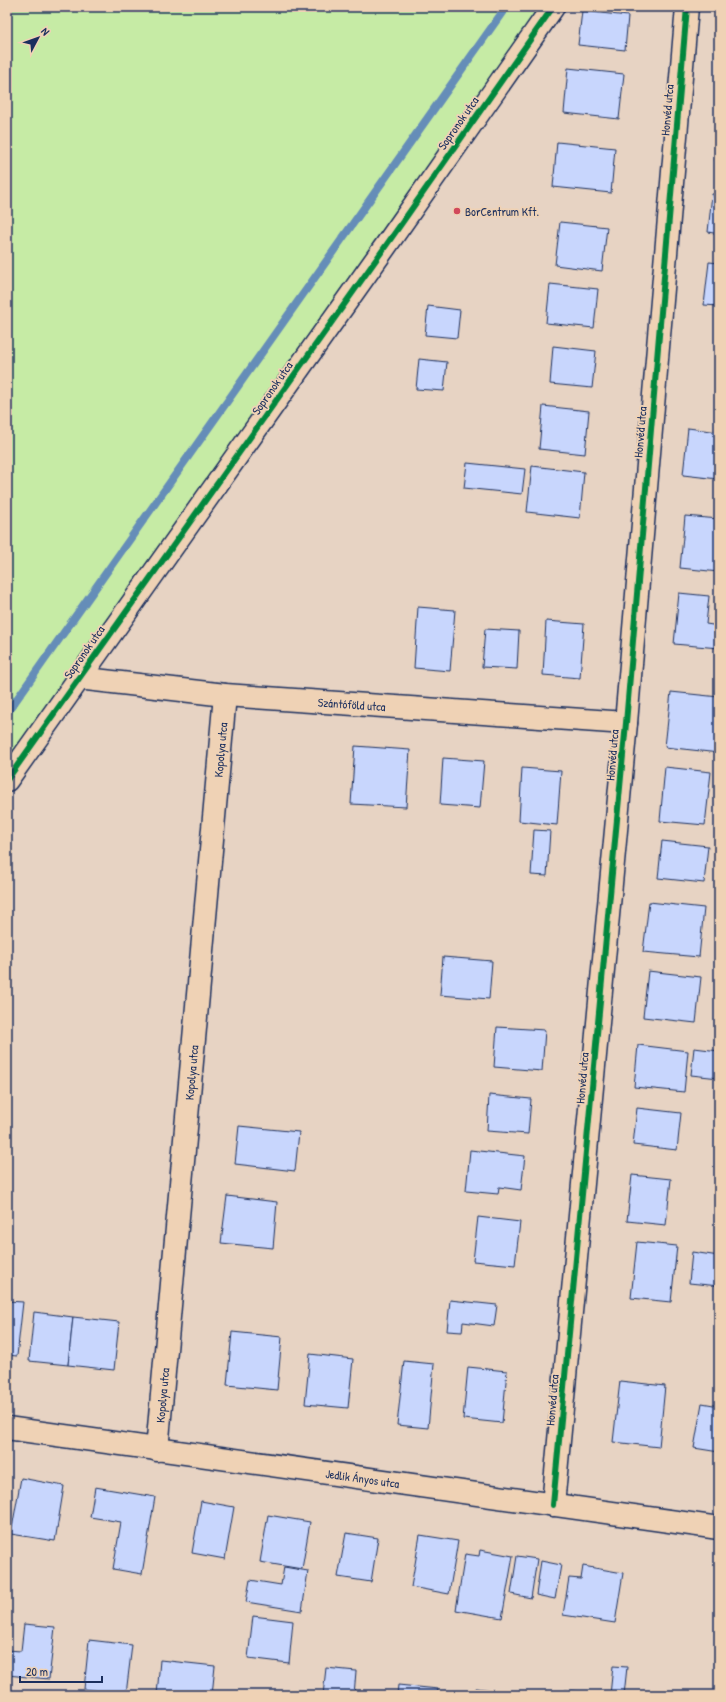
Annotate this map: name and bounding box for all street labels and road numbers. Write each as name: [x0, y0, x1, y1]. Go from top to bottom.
street label: Honvéd utca: [656, 83, 678, 136]
street label: Sopronok utca: [433, 93, 483, 153]
street label: Sopronok utca: [247, 358, 297, 418]
street label: Honvéd utca: [629, 405, 651, 458]
street label: Sopronok utca: [59, 622, 109, 682]
street label: Szántóföld utca: [317, 693, 386, 715]
street label: Kopolya utca: [209, 721, 231, 778]
street label: Honvéd utca: [601, 728, 623, 781]
street label: Kopolya utca: [180, 1044, 202, 1101]
street label: Honvéd utca: [571, 1051, 593, 1104]
street label: Kopolya utca: [151, 1367, 173, 1423]
street label: Honvéd utca: [541, 1373, 563, 1426]
street label: Jedlik Ányos utca: [324, 1464, 401, 1492]

